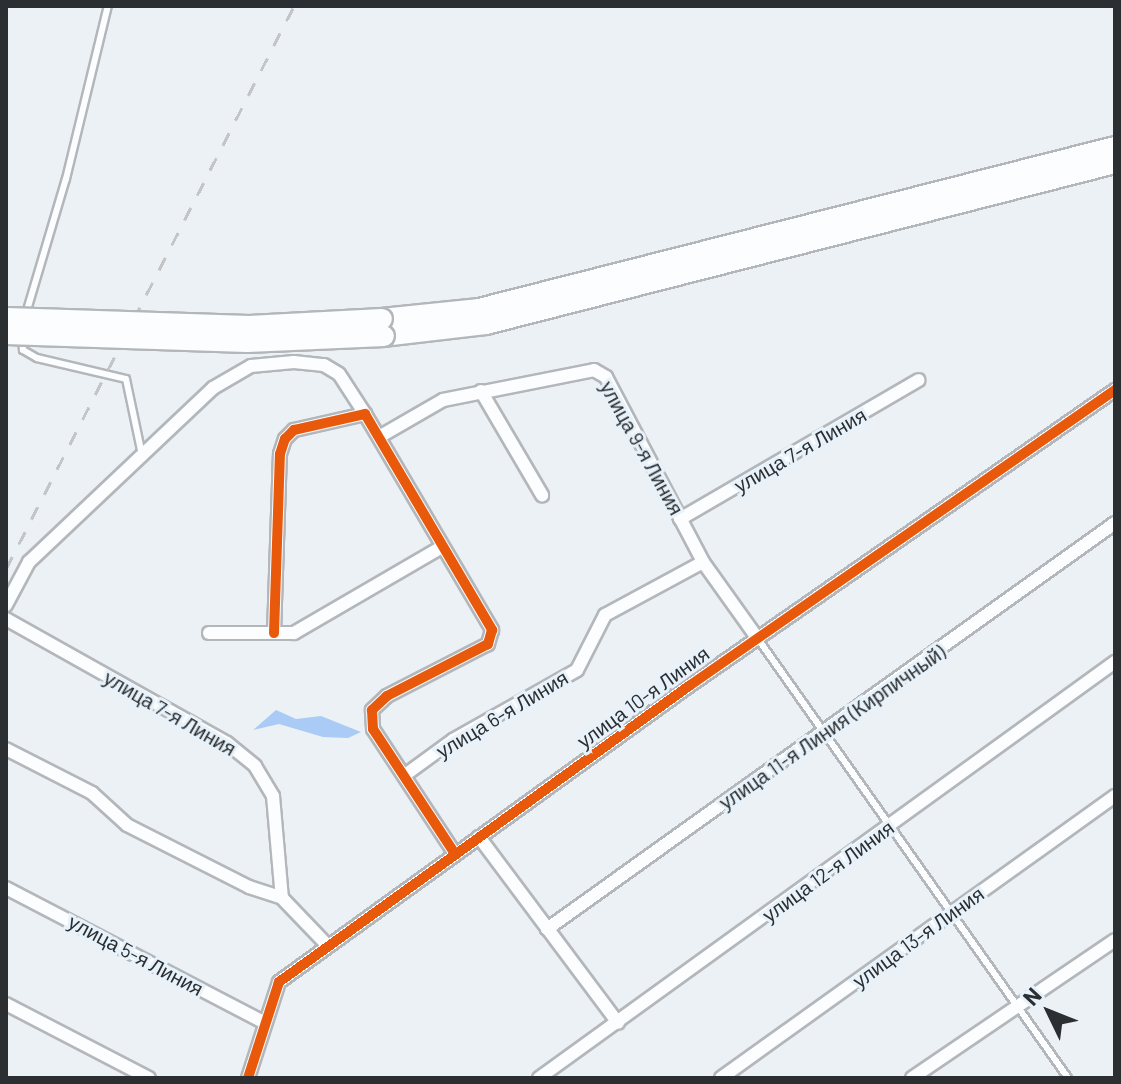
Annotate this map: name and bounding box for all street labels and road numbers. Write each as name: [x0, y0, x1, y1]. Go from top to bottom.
street label: улица 9-я Линия: [595, 377, 689, 519]
street label: улица 7-я Линия: [730, 402, 870, 498]
street label: улица 11-я Линия (Кирпичный): [714, 640, 950, 814]
street label: улица 10-я Линия: [572, 641, 714, 753]
street label: улица 7-я Линия: [100, 665, 240, 761]
street label: улица 6-я Линия: [432, 665, 572, 763]
street label: улица 12-я Линия: [758, 815, 898, 927]
street label: улица 13-я Линия: [848, 881, 988, 993]
street label: улица 5-я Линия: [64, 909, 208, 1001]

